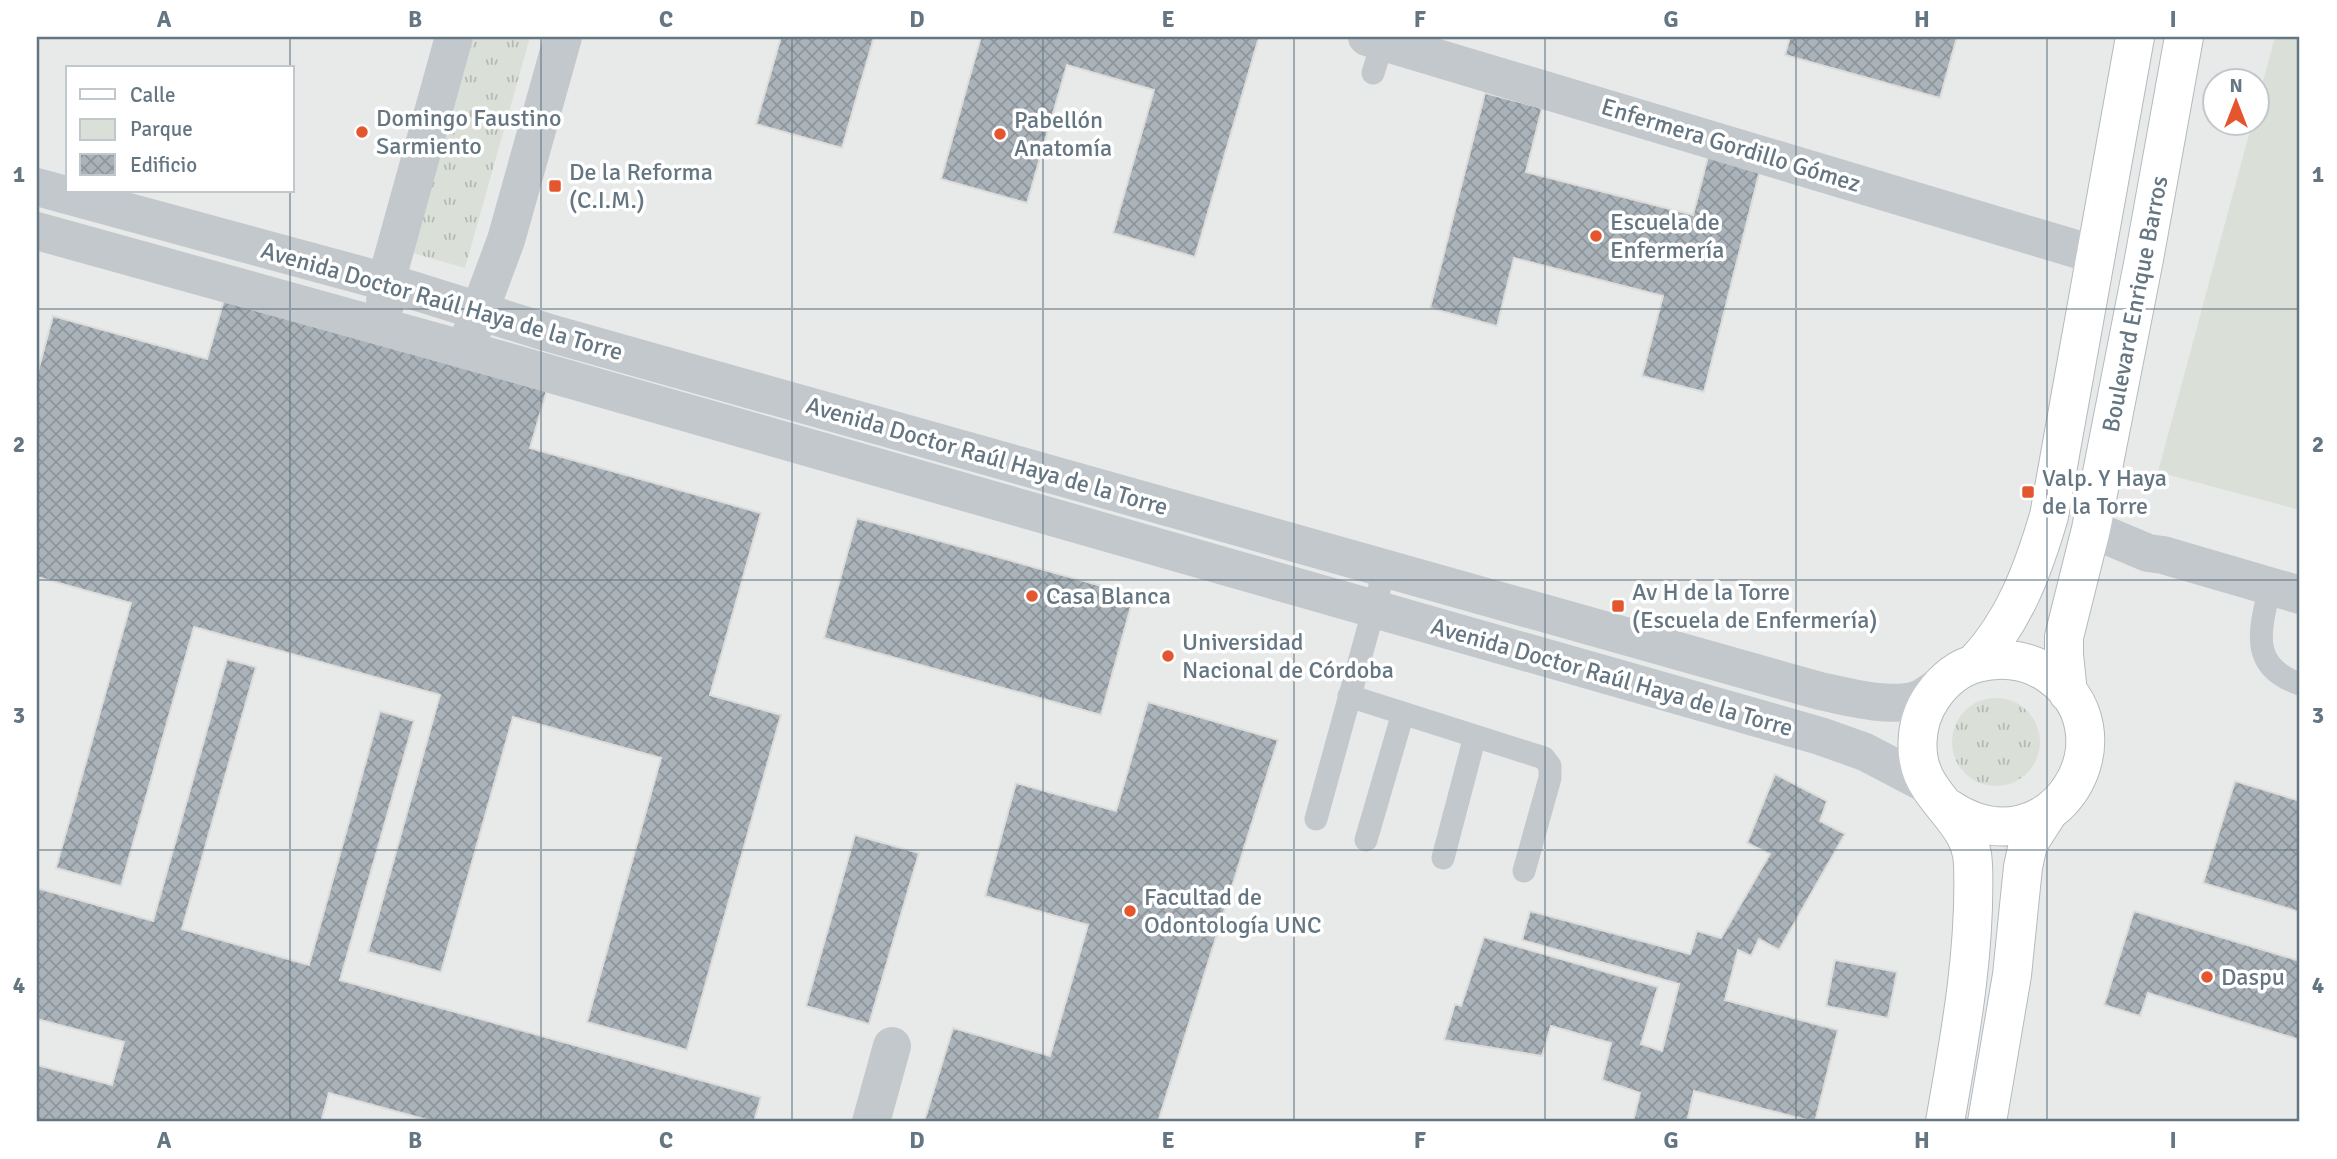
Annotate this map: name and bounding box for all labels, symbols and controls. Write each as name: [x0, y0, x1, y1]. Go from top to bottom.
text: A: [157, 5, 172, 34]
text: B: [408, 5, 422, 34]
text: C: [659, 5, 673, 34]
text: D: [909, 5, 925, 34]
text: E: [1161, 5, 1175, 34]
text: F: [1414, 5, 1426, 34]
text: G: [1663, 5, 1679, 34]
text: H: [1914, 5, 1930, 34]
text: I: [2169, 5, 2177, 34]
legend: [66, 66, 294, 192]
north arrow: [2200, 66, 2270, 136]
text: N: [2229, 74, 2243, 98]
text: Calle: [130, 82, 176, 108]
street label: Enfermera Gordillo Gómez: [1598, 91, 1864, 199]
place label: Domingo Faustino Sarmiento: [376, 103, 561, 161]
place label: Pabellón Anatomía: [1014, 105, 1112, 163]
text: Parque: [130, 116, 193, 142]
marker: Domingo Faustino Sarmiento: [354, 124, 370, 140]
marker: Pabellón Anatomía: [992, 126, 1008, 142]
text: Edificio: [130, 152, 197, 178]
place label: De la Reforma (C.I.M.): [569, 157, 713, 215]
text: 1: [13, 160, 25, 189]
text: 1: [2312, 160, 2324, 189]
street label: Boulevard Enrique Barros: [2095, 173, 2175, 435]
marker: De la Reforma (C.I.M.): [547, 178, 563, 194]
place label: Escuela de Enfermería: [1610, 207, 1724, 265]
marker: Escuela de Enfermería: [1588, 228, 1604, 244]
street label: Avenida Doctor Raúl Haya de la Torre: [258, 235, 626, 367]
street label: Avenida Doctor Raúl Haya de la Torre: [803, 390, 1171, 522]
text: 2: [13, 430, 25, 459]
text: 2: [2312, 430, 2324, 459]
place label: Valp. Y Haya de la Torre: [2042, 463, 2167, 521]
marker: Valp. Y Haya de la Torre: [2020, 484, 2036, 500]
place label: Av H de la Torre (Escuela de Enfermería): [1632, 577, 1877, 635]
place label: Casa Blanca: [1046, 581, 1171, 611]
marker: Casa Blanca: [1024, 588, 1040, 604]
marker: Av H de la Torre (Escuela de Enfermería): [1610, 598, 1626, 614]
street label: Avenida Doctor Raúl Haya de la Torre: [1428, 611, 1796, 743]
place label: Universidad Nacional de Córdoba: [1182, 627, 1394, 685]
marker: Universidad Nacional de Córdoba: [1160, 648, 1176, 664]
text: 3: [13, 701, 25, 730]
text: 3: [2312, 701, 2324, 730]
place label: Facultad de Odontología UNC: [1144, 882, 1321, 940]
marker: Facultad de Odontología UNC: [1122, 903, 1138, 919]
place label: Daspu: [2221, 962, 2285, 992]
marker: Daspu: [2199, 969, 2215, 985]
text: 4: [13, 971, 25, 1000]
text: 4: [2312, 971, 2324, 1000]
text: A: [157, 1126, 172, 1155]
text: B: [408, 1126, 422, 1155]
text: C: [659, 1126, 673, 1155]
text: D: [909, 1126, 925, 1155]
text: E: [1161, 1126, 1175, 1155]
text: F: [1414, 1126, 1426, 1155]
text: G: [1663, 1126, 1679, 1155]
text: H: [1914, 1126, 1930, 1155]
text: I: [2169, 1126, 2177, 1155]

